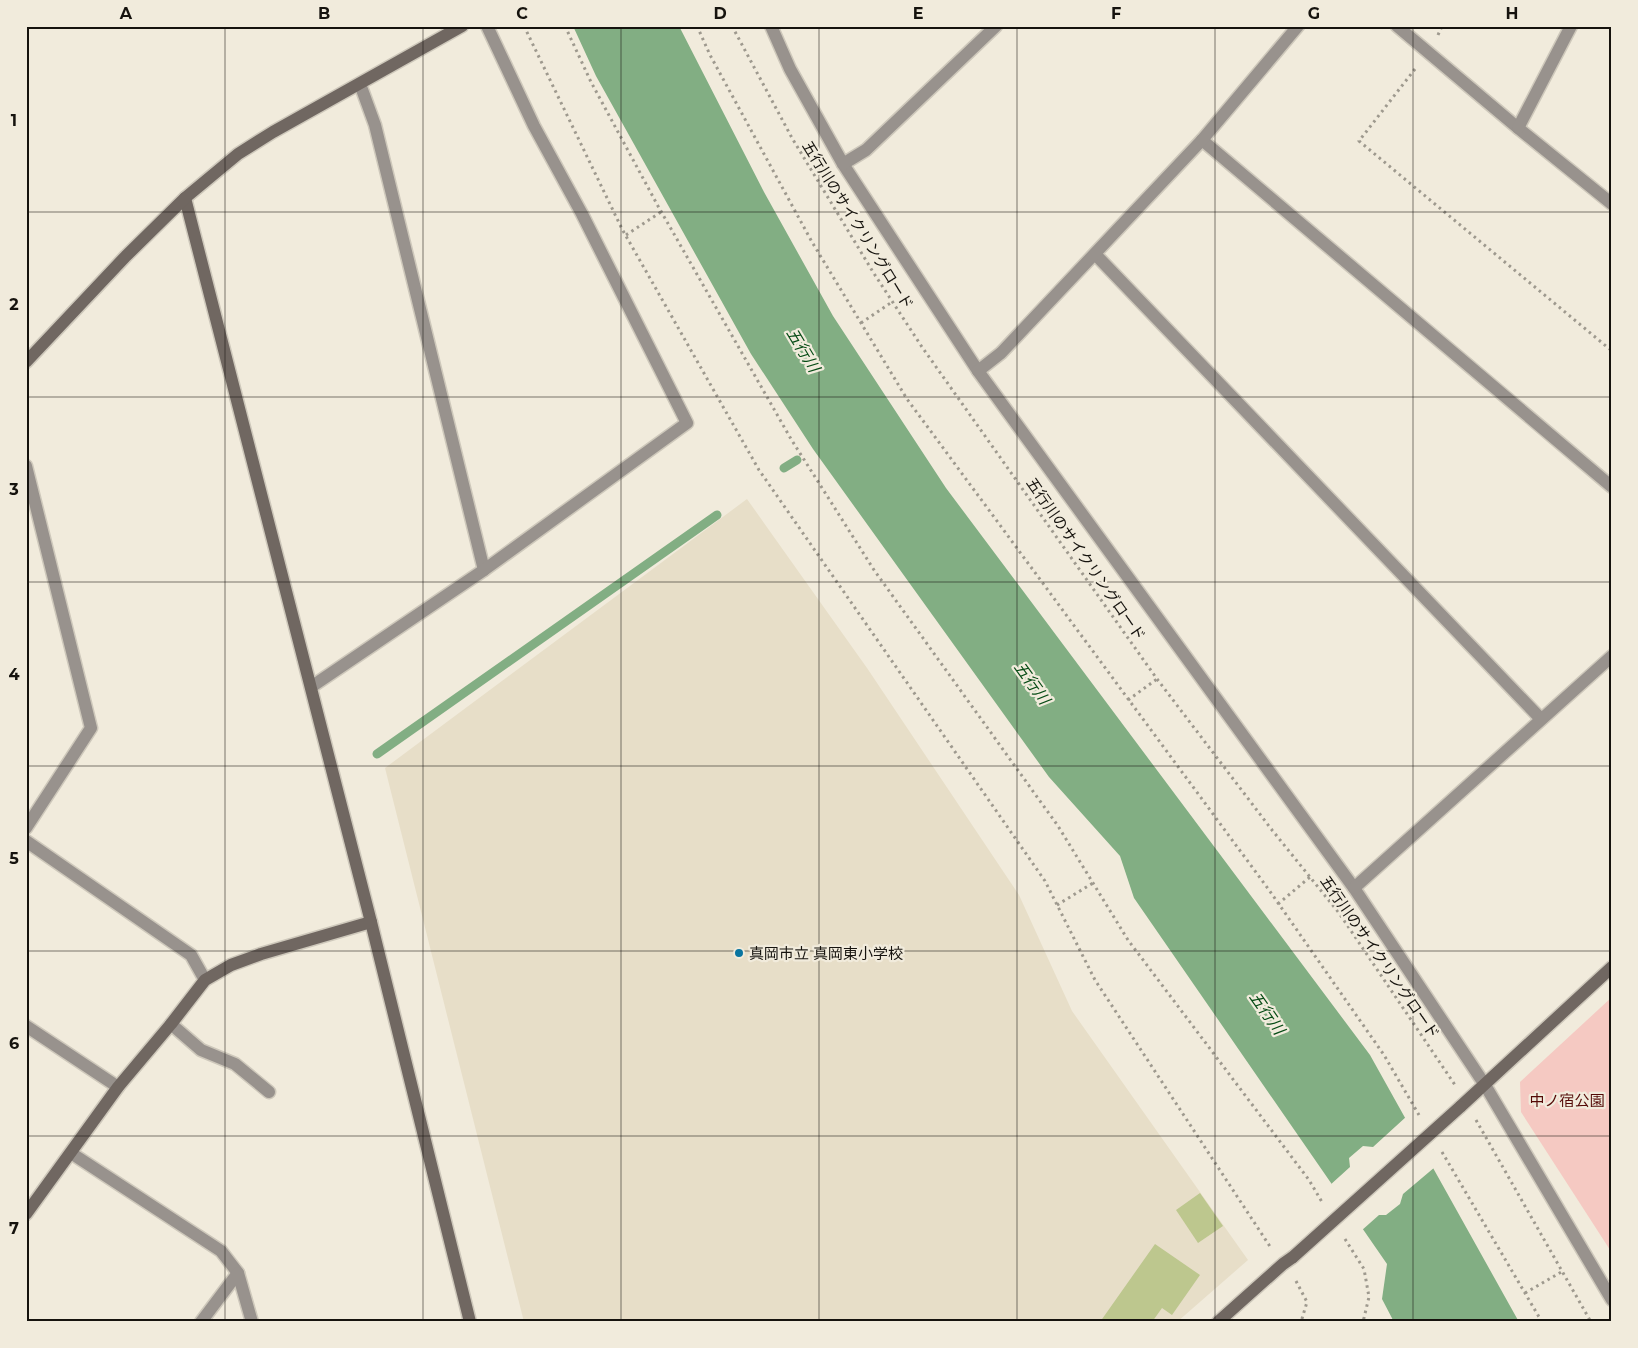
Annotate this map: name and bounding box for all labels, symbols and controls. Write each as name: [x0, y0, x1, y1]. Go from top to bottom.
text: A: [119, 4, 133, 23]
text: B: [318, 4, 330, 23]
text: C: [516, 4, 528, 23]
text: D: [713, 4, 727, 23]
text: E: [913, 4, 923, 23]
text: F: [1111, 4, 1121, 23]
text: G: [1308, 4, 1320, 23]
text: H: [1506, 4, 1518, 23]
text: 1: [11, 111, 17, 130]
street label: 五行川のサイクリングロード: [798, 137, 918, 313]
text: 2: [9, 295, 19, 314]
water label: 五行川: [782, 325, 825, 377]
street label: 五行川のサイクリングロード: [1022, 474, 1150, 644]
text: 3: [8, 480, 19, 499]
water label: 五行川: [1010, 658, 1055, 710]
text: 4: [8, 665, 20, 684]
text: 5: [9, 849, 19, 868]
street label: 五行川のサイクリングロード: [1316, 872, 1444, 1042]
place label: 真岡市立 真岡東小学校: [749, 944, 903, 963]
marker: 真岡市立 真岡東小学校: [733, 947, 745, 959]
water label: 五行川: [1245, 988, 1290, 1040]
text: 6: [9, 1034, 19, 1053]
park label: 中ノ宿公園: [1529, 1091, 1605, 1110]
text: 7: [9, 1219, 19, 1238]

